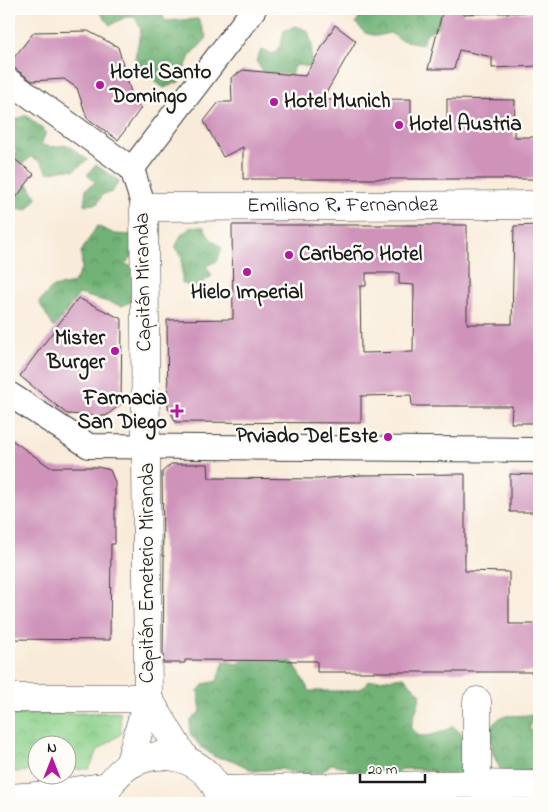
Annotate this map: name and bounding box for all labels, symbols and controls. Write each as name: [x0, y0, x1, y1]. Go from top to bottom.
place label: Hotel Santo Domingo: [109, 58, 212, 114]
marker: Hotel Santo Domingo: [94, 79, 106, 91]
place label: Hotel Munich: [284, 87, 391, 117]
marker: Hotel Munich: [268, 96, 280, 108]
place label: Hotel Austria: [409, 110, 522, 140]
marker: Hotel Austria: [393, 119, 405, 131]
street label: Emiliano R. Fernandez: [247, 191, 438, 221]
street label: Capitán Miranda: [128, 212, 160, 352]
place label: Caribeño Hotel: [299, 240, 423, 270]
marker: Caribeño Hotel: [283, 249, 295, 261]
marker: Hielo Imperial: [241, 266, 253, 278]
place label: Hielo Imperial: [191, 278, 304, 308]
place label: Mister Burger: [46, 324, 105, 380]
marker: Mister Burger: [109, 345, 121, 357]
place label: Farmacia San Diego: [78, 384, 167, 440]
marker: Farmacia San Diego: [171, 405, 183, 417]
place label: Prviado Del Este: [236, 422, 379, 452]
marker: Prviado Del Este: [382, 431, 394, 443]
street label: Capitán Emeterio Miranda: [133, 463, 163, 683]
north arrow: [28, 734, 78, 784]
text: N: [47, 738, 57, 759]
scale bar: [360, 752, 426, 784]
text: 20 m: [368, 759, 398, 781]

